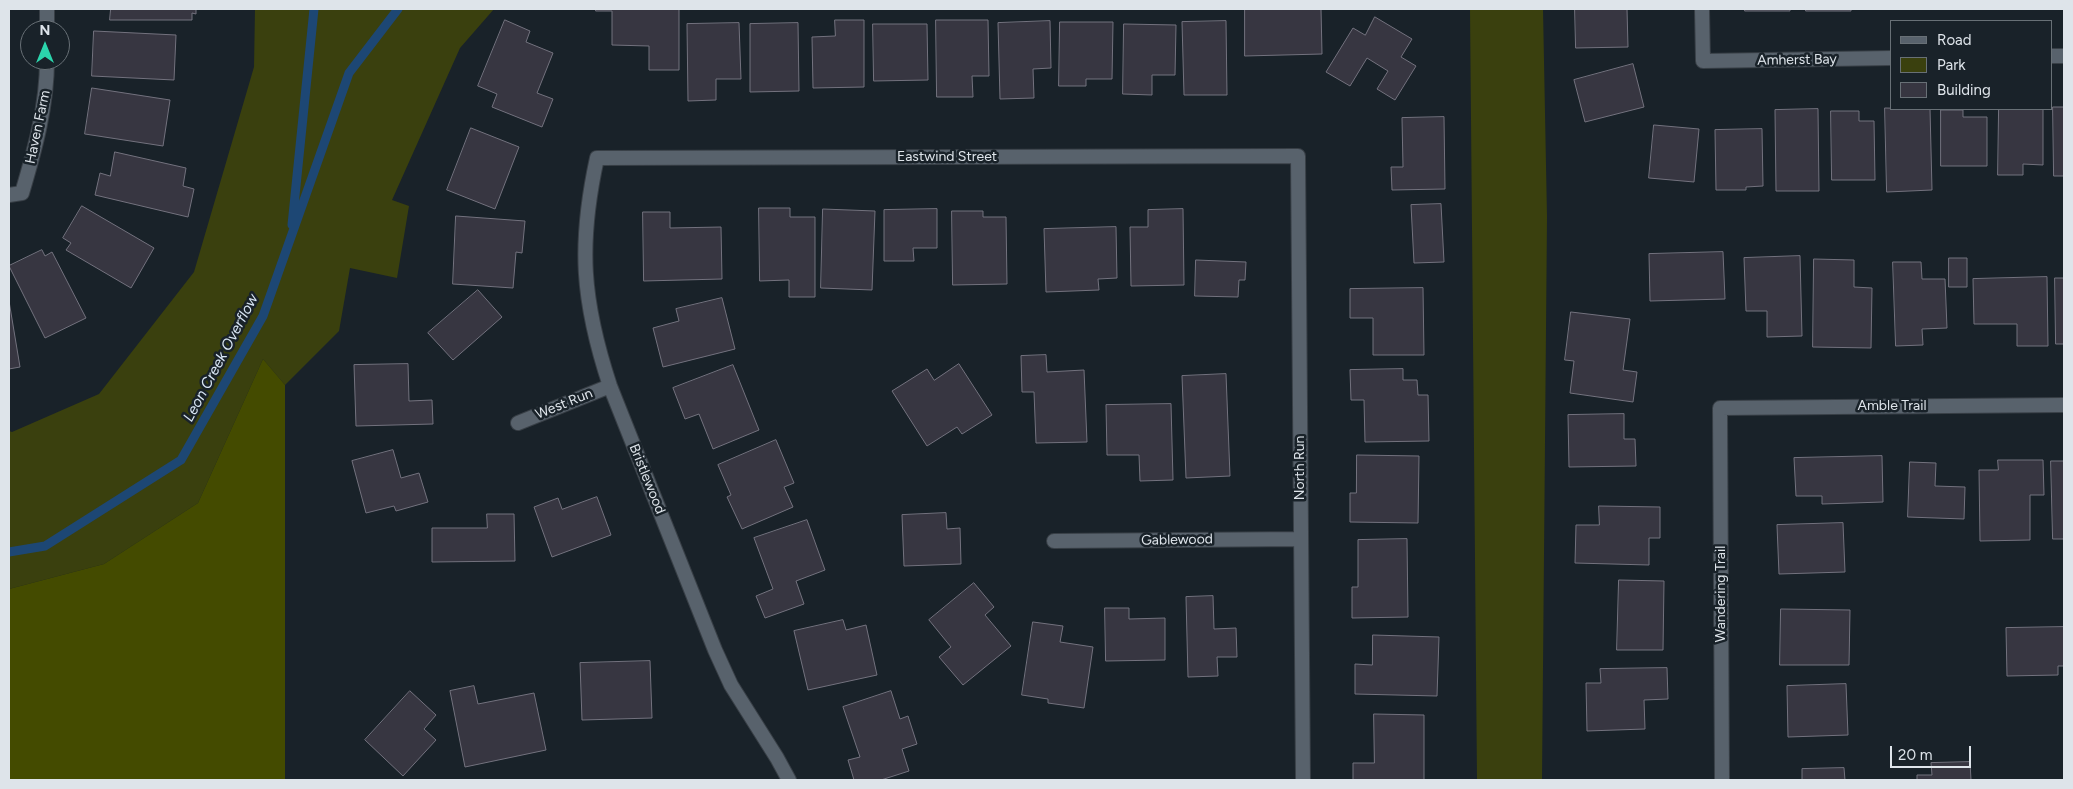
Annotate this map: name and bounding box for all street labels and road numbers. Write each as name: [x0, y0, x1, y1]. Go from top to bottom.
street label: Amherst Bay: [1757, 51, 1837, 69]
street label: Haven Farm: [22, 89, 54, 165]
street label: Eastwind Street: [897, 149, 997, 165]
street label: West Run: [533, 385, 595, 423]
street label: Amble Trail: [1857, 398, 1927, 414]
street label: North Run: [1292, 436, 1308, 500]
street label: Bristlewood: [625, 441, 669, 517]
street label: Gablewood: [1141, 531, 1213, 549]
street label: Wandering Trail: [1713, 546, 1729, 642]

